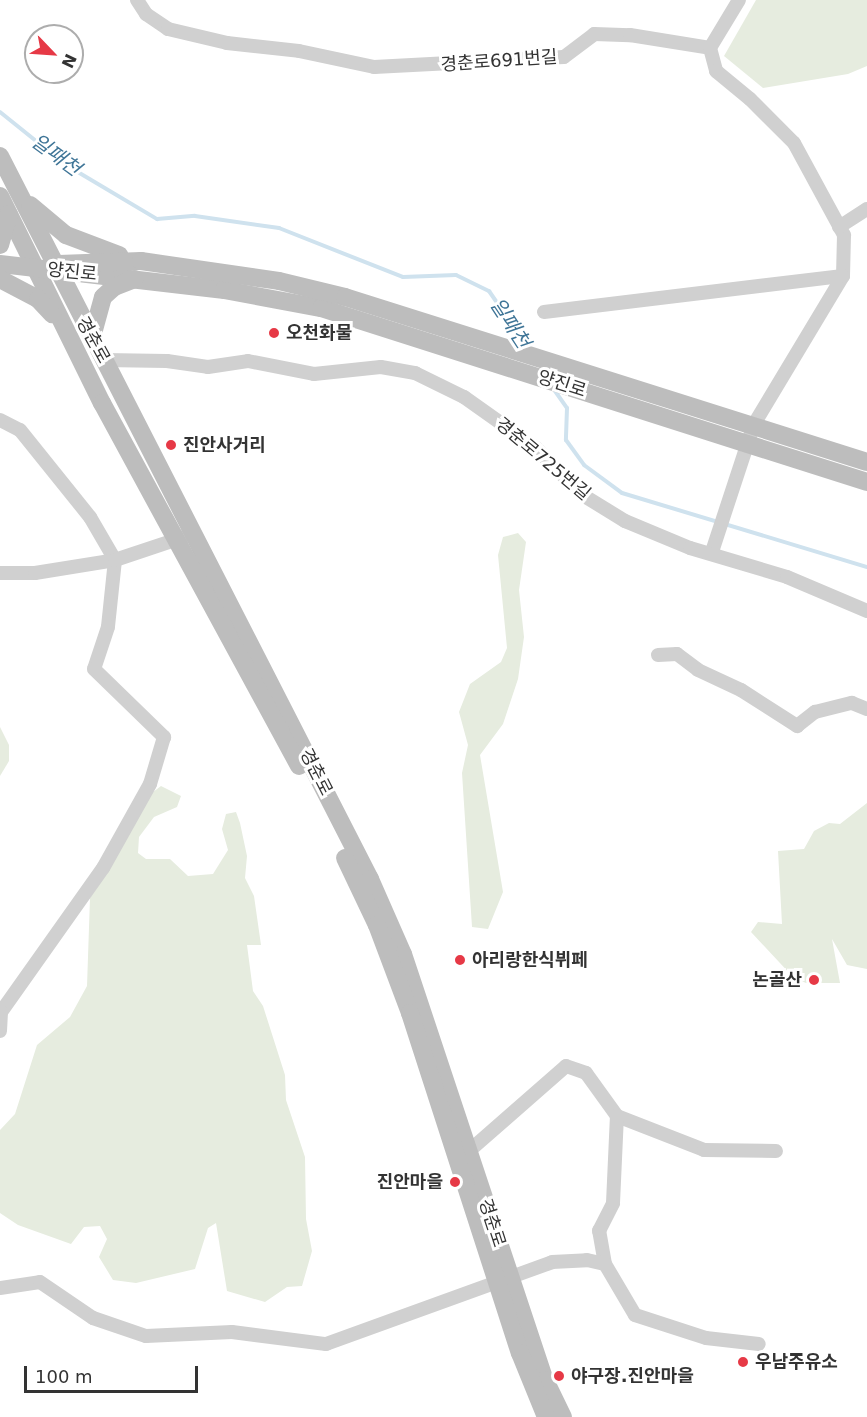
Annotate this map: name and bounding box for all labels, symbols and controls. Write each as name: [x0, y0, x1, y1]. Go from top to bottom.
north arrow: [24, 24, 84, 84]
street label: 경춘로691번길: [440, 46, 558, 76]
text: N: [58, 51, 80, 71]
water label: 일패천: [27, 129, 85, 181]
street label: 양진로: [46, 259, 98, 285]
water label: 일패천: [485, 293, 535, 353]
street label: 경춘로: [72, 313, 114, 367]
place label: 오천화물: [286, 322, 352, 344]
marker: 오천화물: [267, 326, 281, 340]
street label: 양진로: [535, 366, 589, 402]
street label: 경춘로725번길: [491, 413, 595, 505]
place label: 진안사거리: [183, 434, 266, 456]
marker: 진안사거리: [164, 438, 178, 452]
street label: 경춘로: [295, 745, 337, 799]
place label: 아리랑한식뷔페: [472, 949, 588, 971]
marker: 아리랑한식뷔페: [453, 953, 467, 967]
place label: 논골산: [752, 969, 802, 991]
marker: 논골산: [807, 973, 821, 987]
place label: 진안마을: [377, 1171, 443, 1193]
marker: 진안마을: [448, 1175, 462, 1189]
street label: 경춘로: [474, 1196, 510, 1250]
place label: 우남주유소: [755, 1351, 838, 1373]
scale bar: [27, 1354, 201, 1392]
marker: 우남주유소: [736, 1355, 750, 1369]
place label: 야구장.진안마을: [571, 1365, 694, 1387]
text: 100 m: [35, 1366, 93, 1387]
marker: 야구장.진안마을: [552, 1369, 566, 1383]

